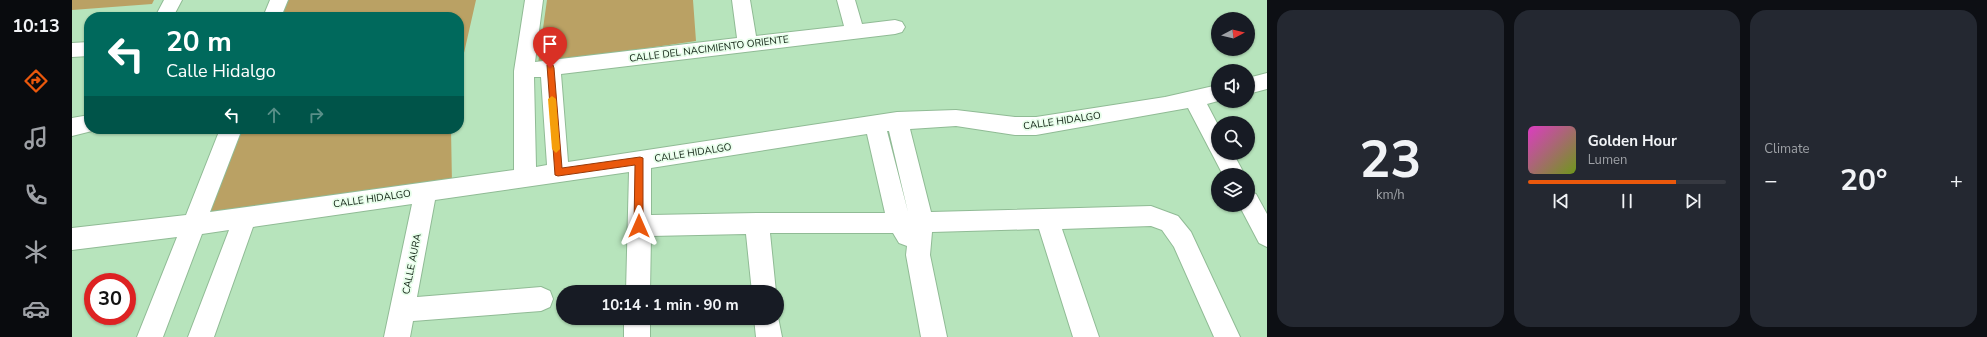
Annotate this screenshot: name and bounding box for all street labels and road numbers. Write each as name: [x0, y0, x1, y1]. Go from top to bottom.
street label: CALLE DEL NACIMIENTO ORIENTE: [629, 32, 790, 66]
street label: CALLE HIDALGO: [1022, 109, 1102, 133]
street label: CALLE HIDALGO: [653, 140, 733, 166]
street label: CALLE HIDALGO: [332, 187, 412, 211]
street label: CALLE AURA: [399, 232, 425, 296]

